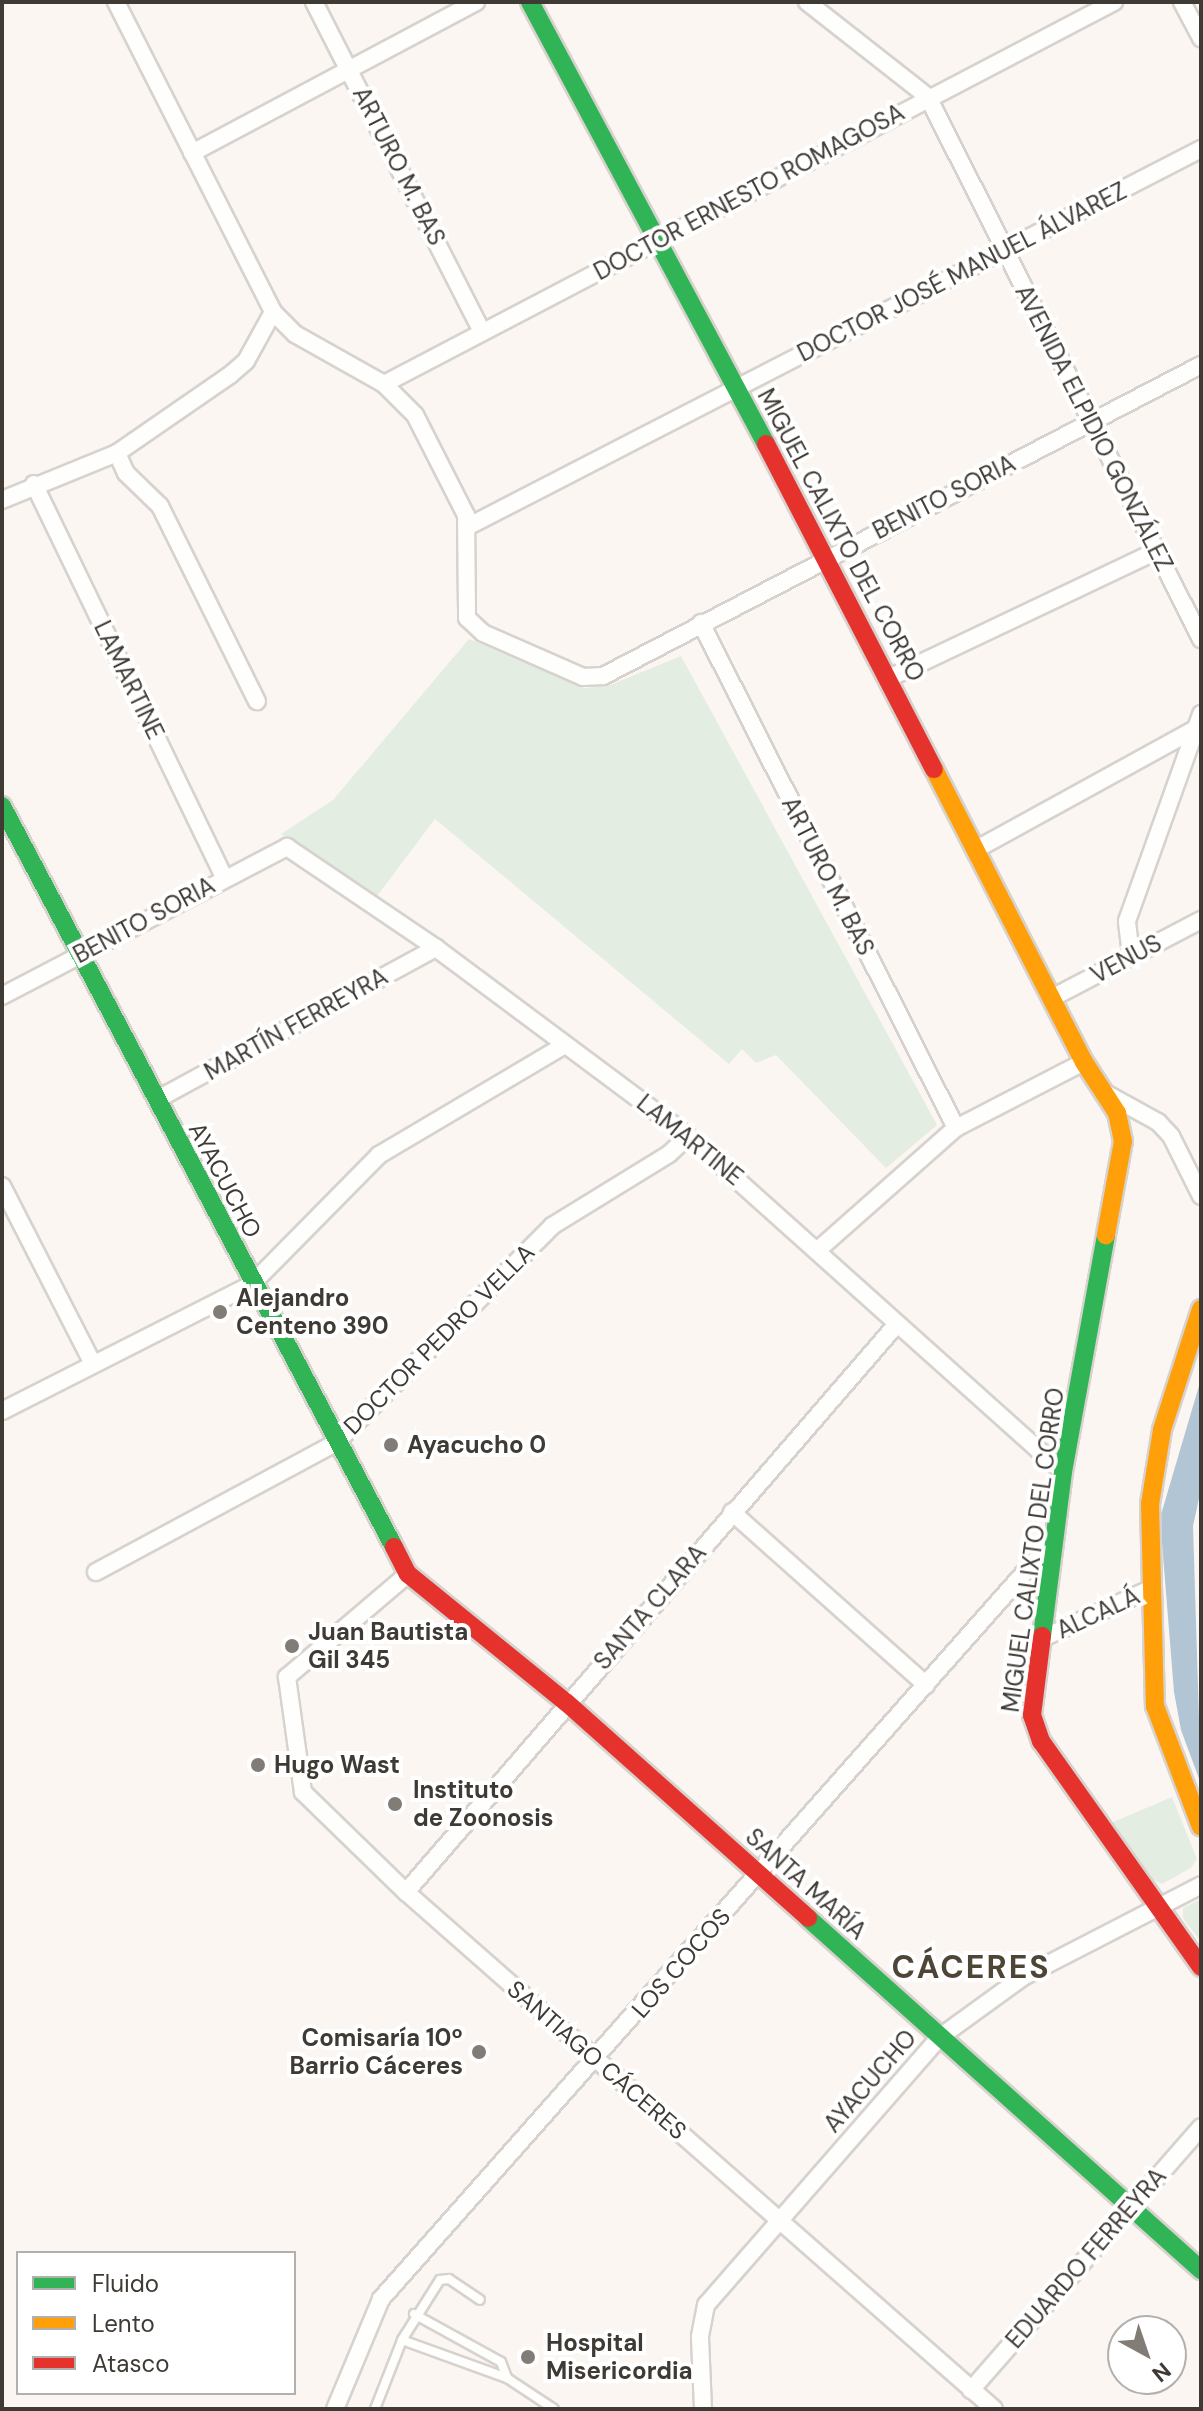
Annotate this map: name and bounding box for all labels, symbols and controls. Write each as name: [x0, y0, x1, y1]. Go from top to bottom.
street label: ARTURO M. BAS: [347, 82, 451, 250]
street label: DOCTOR ERNESTO ROMAGOSA: [589, 98, 909, 286]
street label: DOCTOR JOSÉ MANUEL ÁLVAREZ: [793, 176, 1131, 368]
street label: AVENIDA ELPIDIO GONZÁLEZ: [1009, 280, 1179, 576]
street label: MIGUEL CALIXTO DEL CORRO: [751, 384, 931, 686]
street label: BENITO SORIA: [868, 449, 1020, 545]
street label: LAMARTINE: [88, 616, 170, 744]
street label: ARTURO M. BAS: [776, 792, 880, 960]
street label: BENITO SORIA: [68, 871, 220, 969]
street label: VENUS: [1086, 928, 1166, 990]
street label: MARTÍN FERREYRA: [199, 962, 393, 1086]
street label: LAMARTINE: [631, 1088, 749, 1192]
street label: AYACUCHO: [183, 1117, 267, 1243]
street label: DOCTOR PEDRO VELLA: [338, 1238, 540, 1440]
place label: Alejandro Centeno 390: [236, 1284, 389, 1340]
marker: Alejandro Centeno 390: [211, 1303, 229, 1321]
street label: MIGUEL CALIXTO DEL CORRO: [996, 1386, 1070, 1714]
place label: Ayacucho 0: [407, 1431, 546, 1459]
marker: Ayacucho 0: [382, 1436, 400, 1454]
street label: SANTA CLARA: [588, 1539, 712, 1675]
street label: ALCALÁ: [1052, 1581, 1144, 1645]
place label: Juan Bautista Gil 345: [308, 1618, 468, 1674]
marker: Juan Bautista Gil 345: [283, 1637, 301, 1655]
place label: Hugo Wast: [274, 1751, 400, 1779]
marker: Hugo Wast: [249, 1756, 267, 1774]
place label: Instituto de Zoonosis: [413, 1776, 553, 1832]
marker: Instituto de Zoonosis: [384, 1793, 406, 1815]
street label: SANTA MARÍA: [740, 1822, 872, 1946]
street label: LOS COCOS: [626, 1902, 736, 2024]
district label: CÁCERES: [891, 1948, 1051, 1986]
street label: SANTIAGO CÁCERES: [502, 1974, 692, 2146]
place label: Comisaría 10º Barrio Cáceres: [290, 2024, 463, 2080]
street label: AYACUCHO: [818, 2024, 922, 2138]
marker: Comisaría 10º Barrio Cáceres: [470, 2043, 488, 2061]
street label: EDUARDO FERREYRA: [1000, 2162, 1172, 2354]
legend: [16, 2251, 296, 2395]
text: Fluido: [92, 2268, 159, 2299]
text: Lento: [92, 2308, 155, 2339]
north arrow: [1107, 2315, 1187, 2395]
place label: Hospital Misericordia: [546, 2329, 693, 2385]
marker: Hospital Misericordia: [517, 2346, 539, 2368]
text: Atasco: [92, 2348, 169, 2379]
text: N: [1146, 2356, 1177, 2388]

